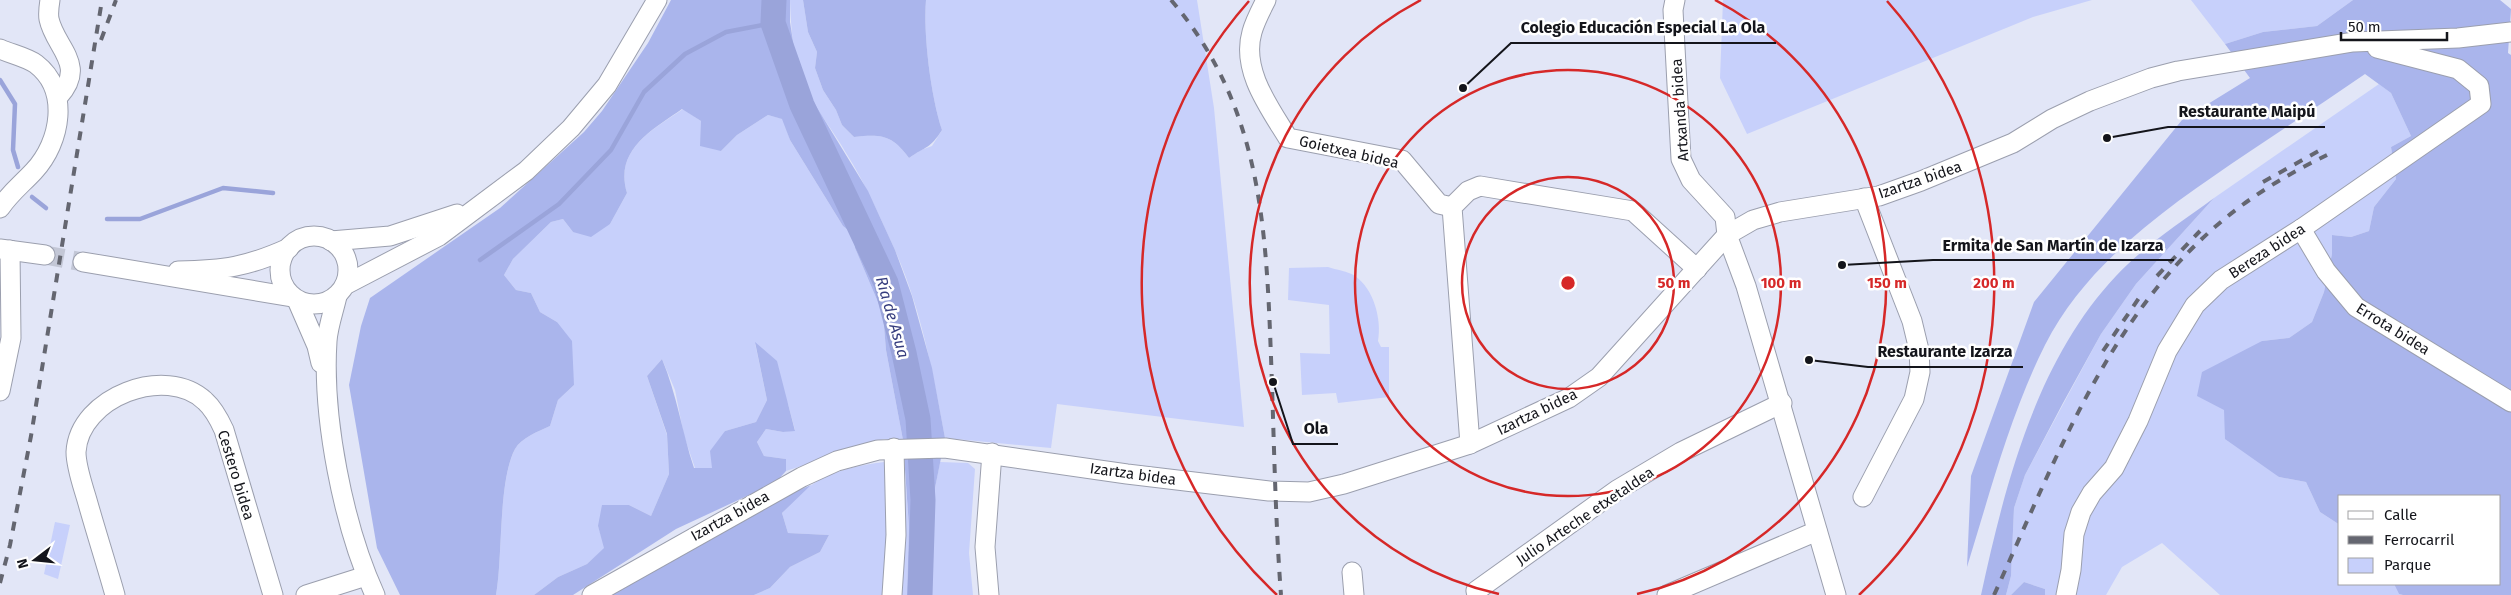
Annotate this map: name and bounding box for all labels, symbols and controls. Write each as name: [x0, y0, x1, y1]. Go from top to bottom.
scale bar: [2341, 10, 2447, 42]
callout: Colegio Educación Especial La Ola: [1511, 12, 1776, 43]
text: Colegio Educación Especial La Ola: [1521, 18, 1766, 37]
text: 50 m: [2348, 18, 2381, 36]
street label: Artxanda bidea: [1667, 58, 1693, 162]
callout: Restaurante Maipú: [2168, 96, 2325, 127]
text: Restaurante Maipú: [2178, 102, 2316, 121]
street label: Goietxea bidea: [1297, 132, 1401, 172]
street label: Izartza bidea: [1876, 157, 1964, 203]
street label: Bereza bidea: [2225, 220, 2309, 282]
callout: Ermita de San Martín de Izarza: [1933, 229, 2174, 260]
text: Ermita de San Martín de Izarza: [1943, 236, 2164, 255]
water label: Ría de Asua: [872, 274, 913, 360]
centre of rings: [1559, 274, 1577, 292]
text: 50 m: [1657, 274, 1691, 292]
text: 100 m: [1761, 274, 1801, 292]
text: 150 m: [1867, 274, 1907, 292]
text: 200 m: [1973, 274, 2015, 292]
street label: Errota bidea: [2353, 299, 2433, 359]
callout: Restaurante Izarza: [1868, 336, 2023, 367]
text: Restaurante Izarza: [1877, 342, 2013, 361]
street label: Izartza bidea: [1494, 385, 1580, 439]
callout: Ola: [1293, 413, 1338, 444]
text: Ola: [1304, 419, 1328, 438]
street label: Cestero bidea: [214, 428, 258, 522]
street label: Izartza bidea: [1089, 459, 1177, 489]
street label: Julio Arteche etxetaldea: [1513, 463, 1657, 569]
street label: Izartza bidea: [688, 487, 772, 545]
legend: [2338, 495, 2501, 585]
text: Calle: [2384, 506, 2417, 524]
text: Ferrocarril: [2384, 531, 2455, 549]
north arrow: [10, 535, 60, 585]
text: Parque: [2384, 556, 2431, 574]
text: N: [14, 557, 32, 570]

